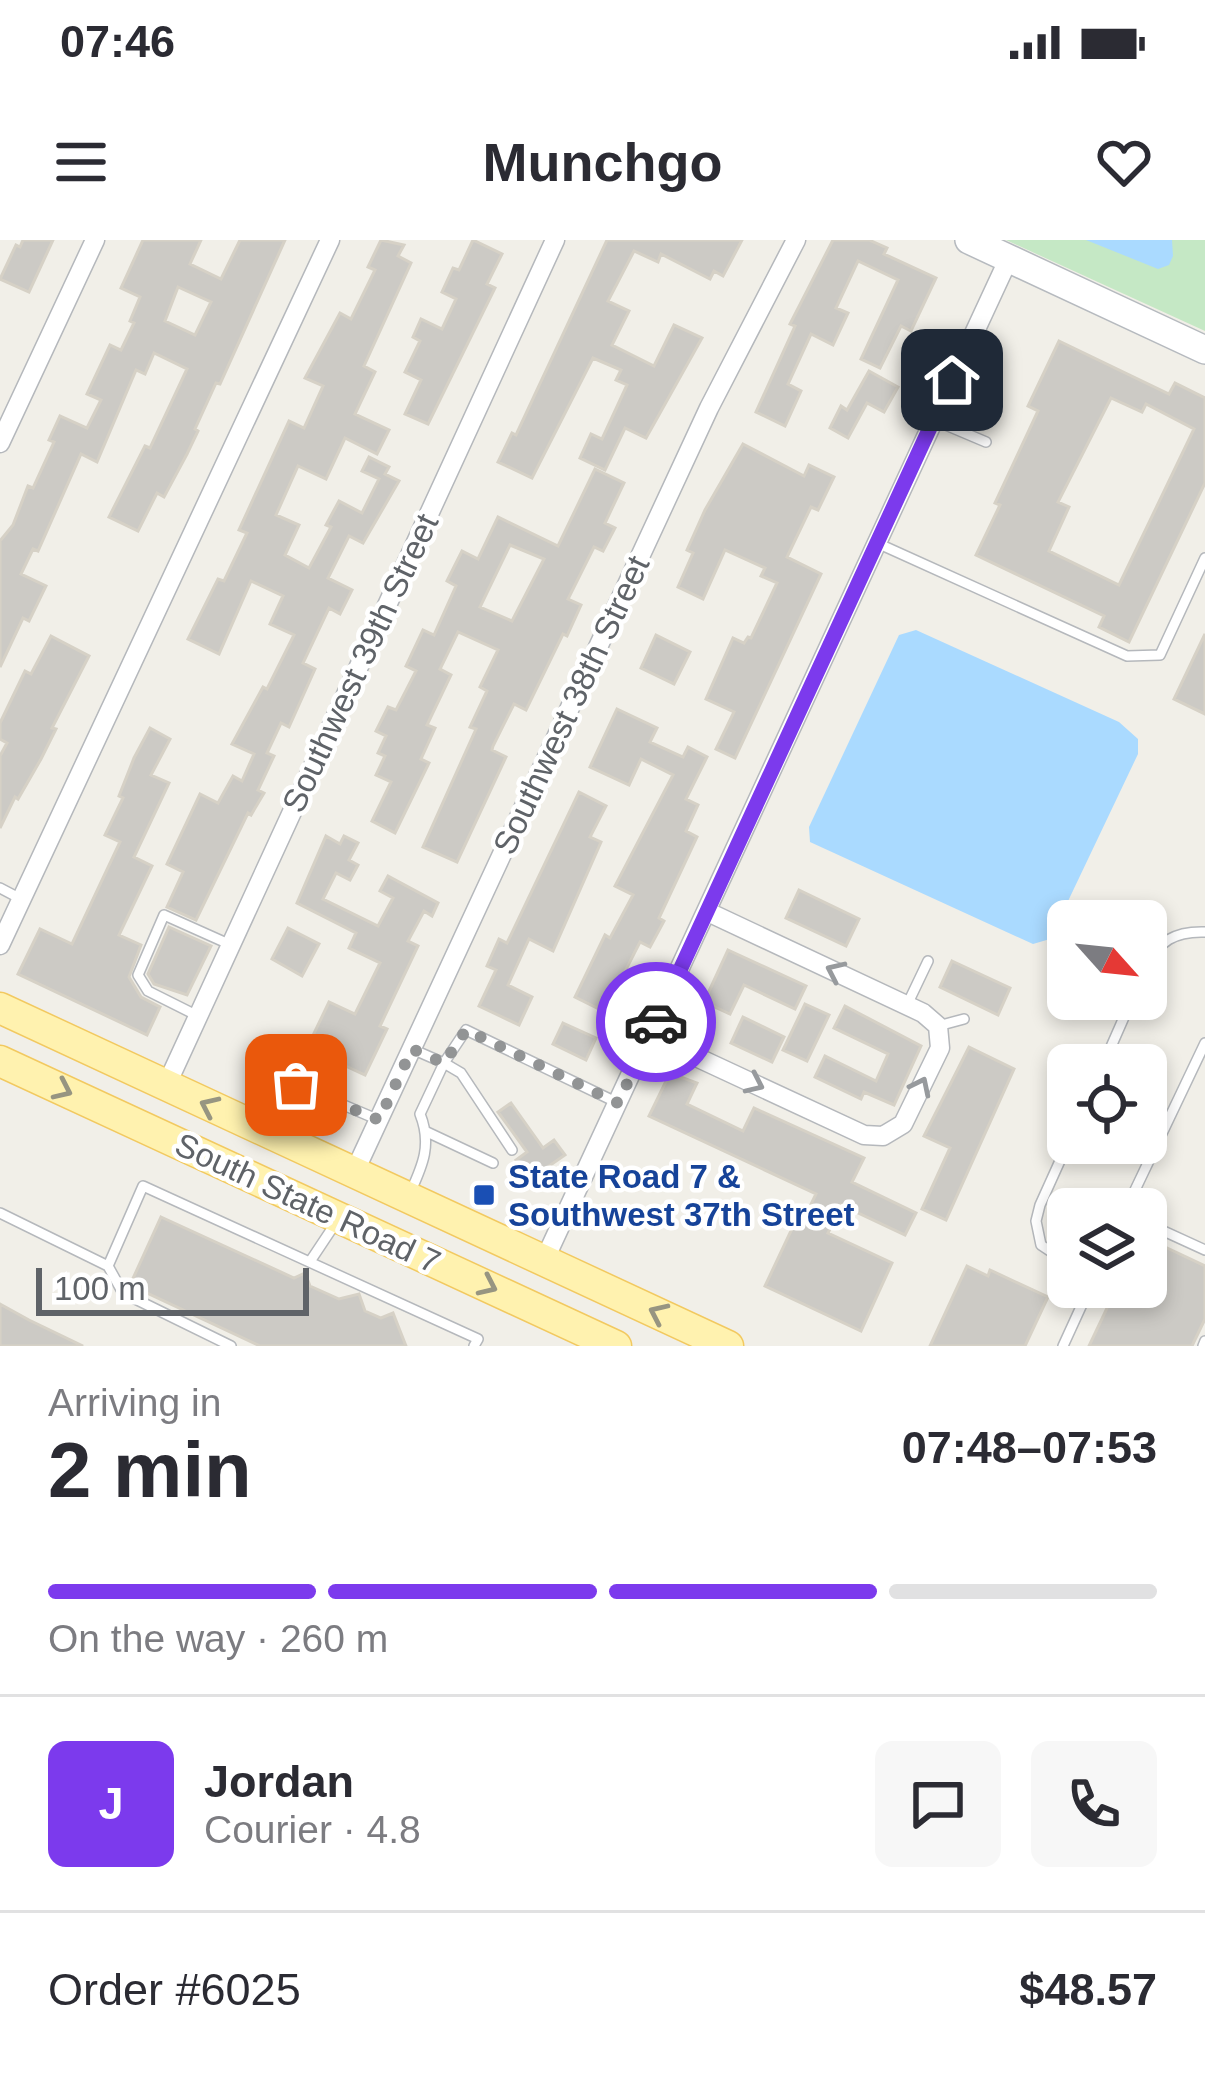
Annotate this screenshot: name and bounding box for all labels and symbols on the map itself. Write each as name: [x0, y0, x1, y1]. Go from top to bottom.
pin: [901, 329, 1003, 431]
street label: Southwest 39th Street: [275, 508, 445, 818]
street label: Southwest 38th Street: [486, 550, 656, 860]
north arrow: [1047, 900, 1167, 1020]
courier: [596, 962, 716, 1082]
one-way arrow: [826, 962, 847, 986]
pin: [245, 1034, 347, 1136]
one-way arrow: [743, 1070, 764, 1093]
one-way arrow: [51, 1076, 72, 1100]
one-way arrow: [907, 1077, 930, 1099]
one-way arrow: [200, 1097, 221, 1120]
street label: South State Road 7: [170, 1125, 446, 1281]
place label: State Road 7 & Southwest 37th Street: [508, 1158, 855, 1233]
marker: State Road 7 & Southwest 37th Street: [471, 1182, 497, 1208]
scale bar: [36, 1262, 309, 1315]
one-way arrow: [476, 1272, 497, 1295]
one-way arrow: [649, 1304, 670, 1328]

